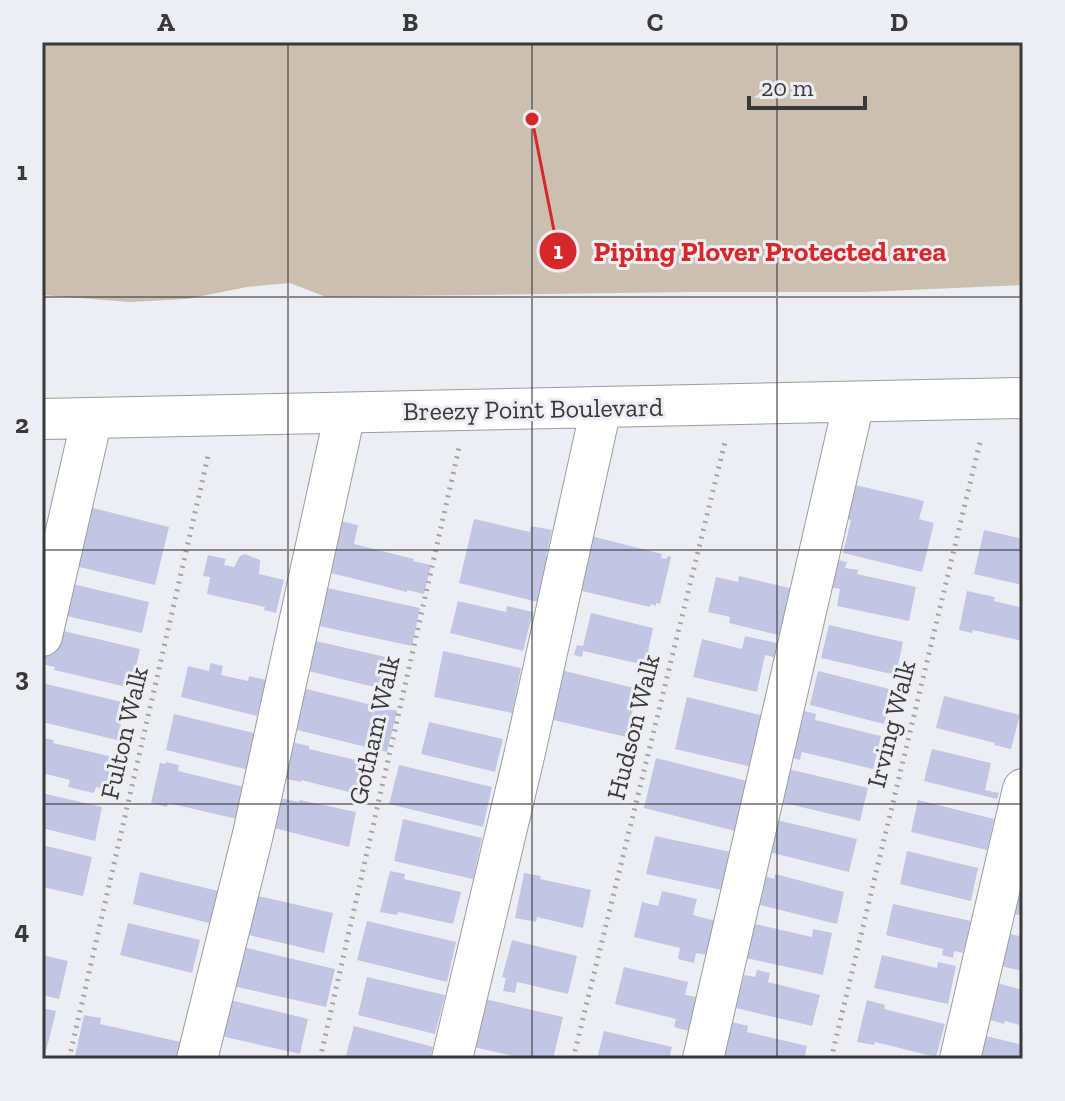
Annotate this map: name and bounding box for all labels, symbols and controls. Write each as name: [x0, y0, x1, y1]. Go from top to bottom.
text: A: [157, 6, 175, 38]
text: B: [402, 6, 418, 38]
text: C: [647, 6, 663, 38]
text: D: [890, 6, 908, 38]
scale bar: [749, 60, 865, 110]
text: 20 m: [761, 73, 814, 102]
text: 1: [17, 155, 28, 187]
callout: Piping Plover Protected area: [538, 225, 963, 277]
text: Piping Plover Protected area: [594, 235, 946, 268]
text: 1: [553, 236, 563, 265]
street label: Breezy Point Boulevard: [403, 391, 663, 427]
text: 2: [15, 408, 29, 440]
street label: Hudson Walk: [599, 650, 667, 803]
street label: Gotham Walk: [341, 652, 407, 807]
street label: Irving Walk: [860, 657, 922, 791]
text: 3: [15, 661, 29, 693]
street label: Fulton Walk: [93, 663, 155, 802]
text: 4: [15, 914, 30, 946]

